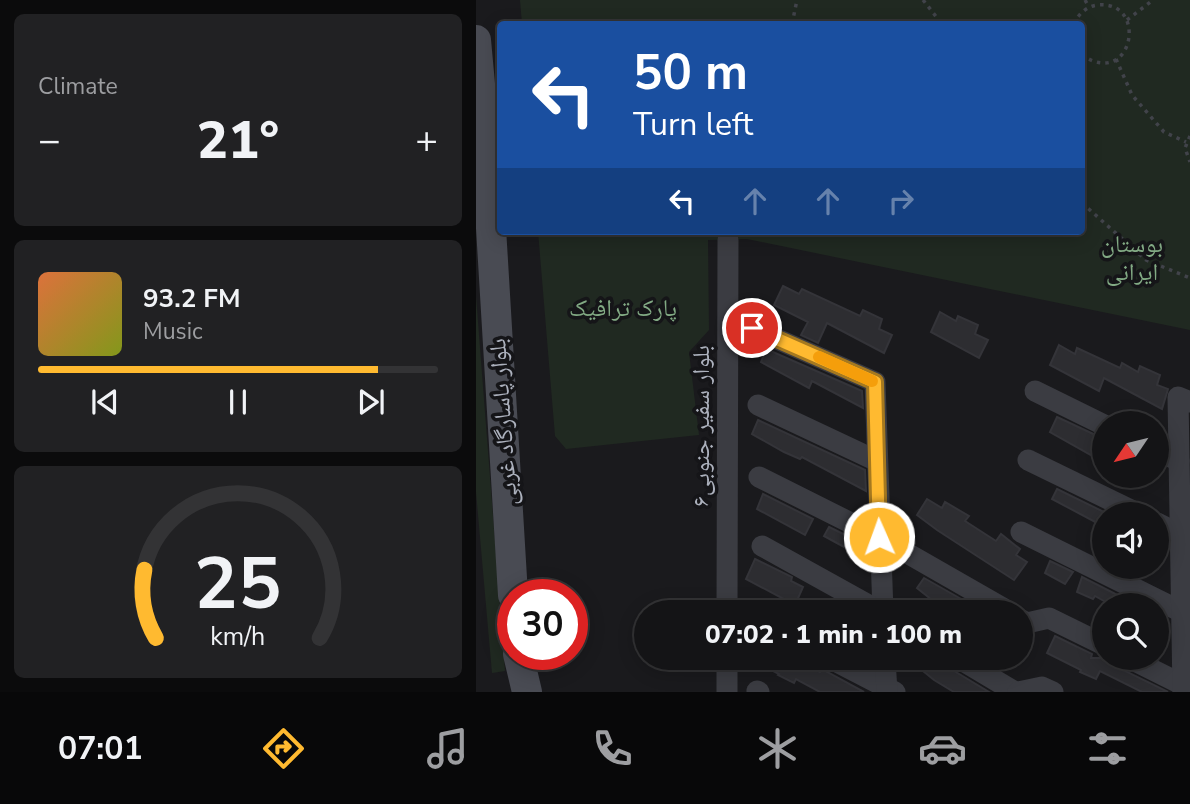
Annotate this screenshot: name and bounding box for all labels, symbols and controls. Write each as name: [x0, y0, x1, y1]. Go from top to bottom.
text: 50 m: [633, 39, 748, 106]
icon: left: [518, 49, 609, 140]
text: Climate: [38, 71, 118, 102]
text: Turn left: [633, 103, 753, 146]
text: 21°: [197, 105, 279, 176]
text: −: [38, 115, 61, 166]
text: +: [415, 115, 438, 166]
icon: left: [663, 182, 701, 220]
icon: ahead: [736, 182, 774, 220]
icon: ahead: [809, 182, 847, 220]
icon: right: [882, 182, 920, 220]
park label: بوستان ایرانی: [1101, 228, 1163, 288]
text: 93.2 FM: [143, 281, 240, 316]
park label: پارک ترافیک: [569, 292, 677, 324]
pin: [722, 298, 782, 358]
icon: arrive: [733, 309, 771, 347]
text: Music: [143, 316, 203, 347]
street label: بلوار پاسارگاد غربی: [481, 337, 525, 507]
street label: بلوار سفیر جنوبی۶: [685, 345, 717, 507]
icon: previous: [86, 383, 124, 421]
icon: pause: [219, 383, 257, 421]
icon: next: [352, 383, 390, 421]
north arrow: [1092, 411, 1169, 488]
map controls: [1092, 411, 1169, 670]
position arrow: [842, 500, 916, 574]
button: sound: [1092, 502, 1169, 579]
text: 25: [194, 534, 282, 634]
speed limit sign: 30: [497, 579, 588, 670]
button: search: [1092, 593, 1169, 670]
text: 07:02 · 1 min · 100 m: [705, 617, 962, 652]
text: km/h: [210, 620, 266, 654]
icon: directions: [259, 724, 308, 773]
icon: music: [423, 724, 472, 773]
icon: phone: [588, 724, 637, 773]
icon: climate: [753, 724, 802, 773]
icon: car: [918, 724, 967, 773]
icon: filters: [1083, 724, 1132, 773]
text: 07:01: [58, 727, 143, 770]

